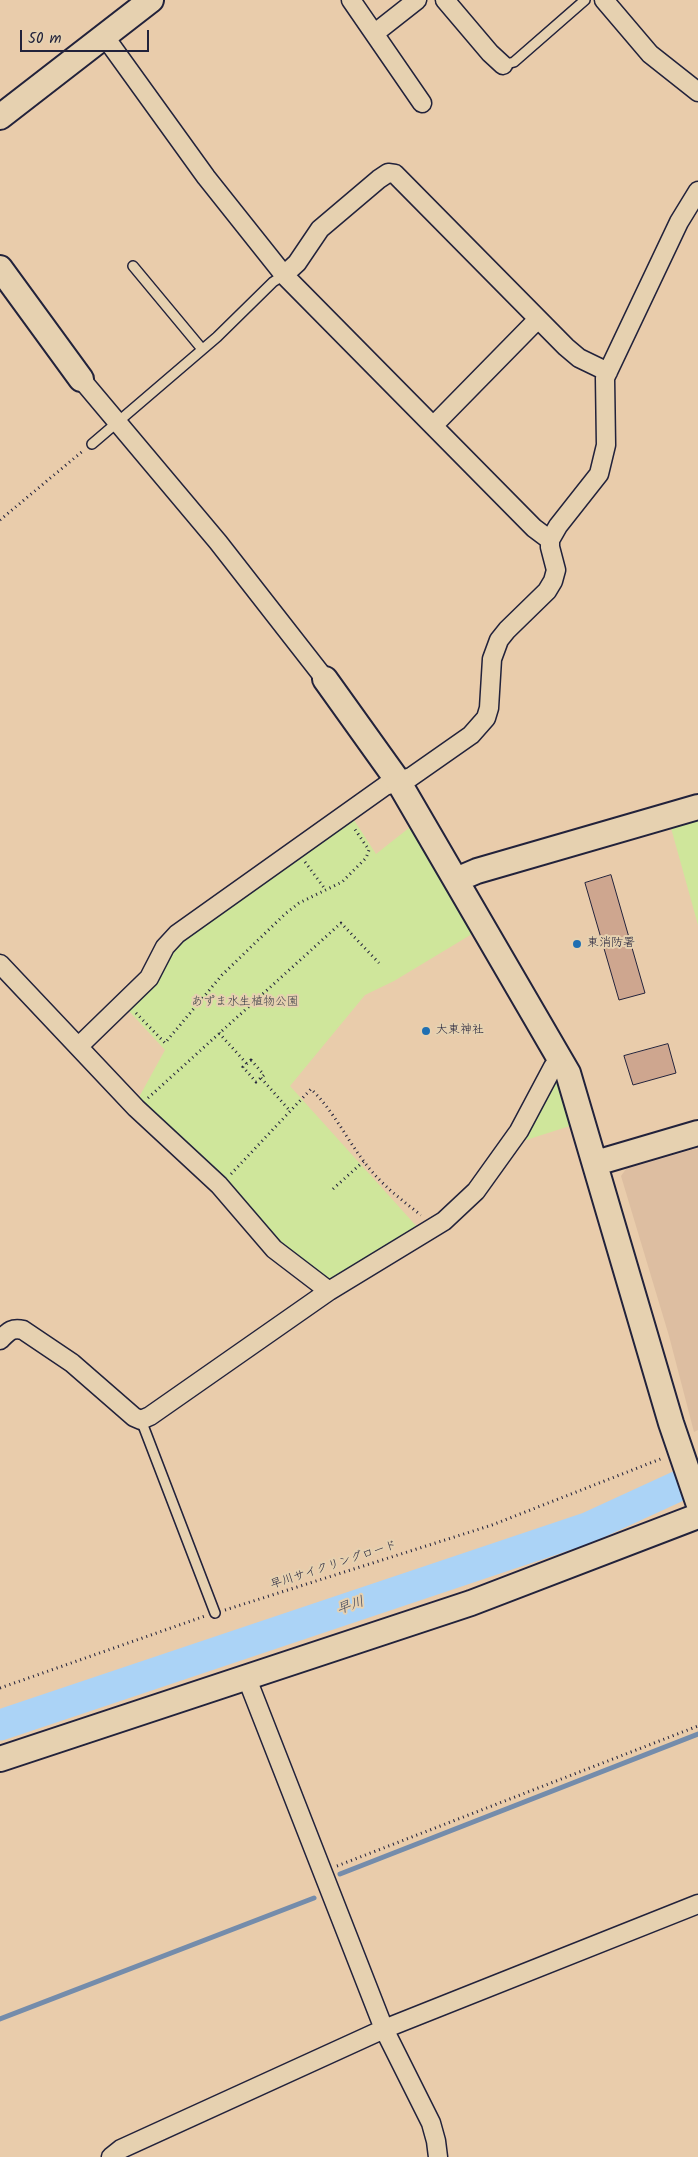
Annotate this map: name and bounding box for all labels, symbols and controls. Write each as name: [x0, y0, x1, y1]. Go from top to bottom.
scale bar: [22, 20, 151, 52]
text: 50 m: [28, 27, 62, 51]
place label: 東消防署: [587, 937, 635, 951]
marker: 東消防署: [571, 938, 583, 950]
park label: あずま水生植物公園: [191, 996, 299, 1010]
place label: 大東神社: [436, 1024, 484, 1038]
marker: 大東神社: [420, 1025, 432, 1037]
street label: 早川サイクリングロード: [269, 1539, 399, 1593]
water label: 早川: [335, 1594, 367, 1620]

